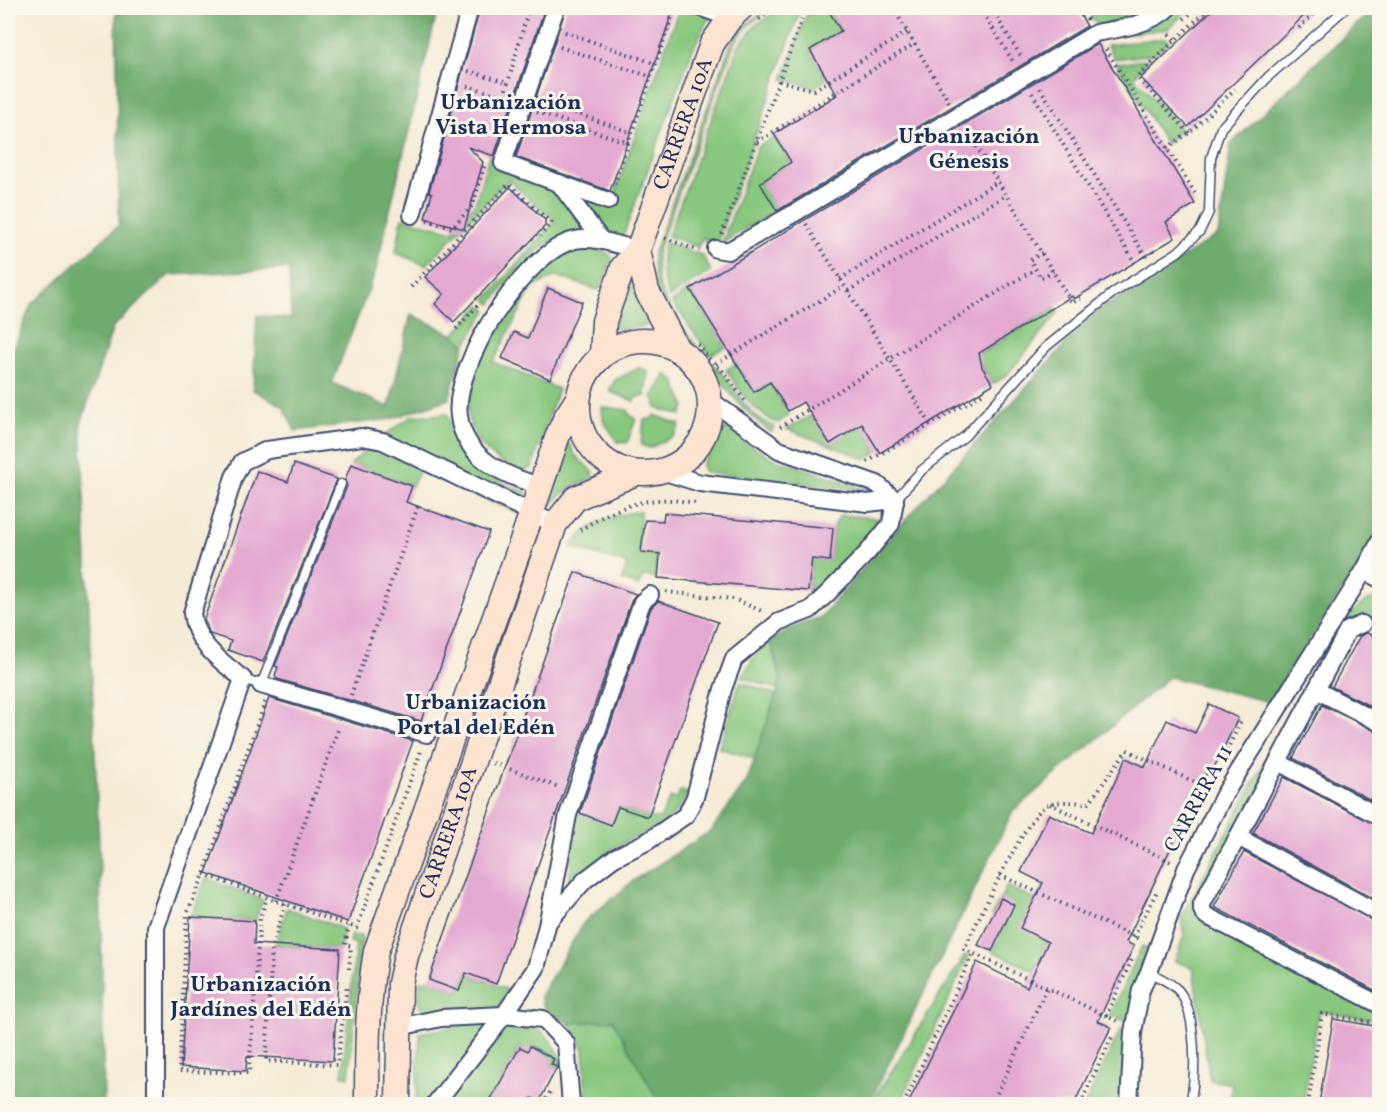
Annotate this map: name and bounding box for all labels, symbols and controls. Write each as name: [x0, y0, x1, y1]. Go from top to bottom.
street label: CARRERA 10A: [646, 54, 720, 194]
district label: Urbanización Vista Hermosa: [435, 88, 587, 144]
district label: Urbanización Génesis: [899, 122, 1039, 178]
district label: Urbanización Portal del Edén: [397, 688, 555, 744]
street label: CARRERA 11: [1157, 740, 1241, 858]
street label: CARRERA 10A: [412, 762, 485, 903]
district label: Urbanización Jardínes del Edén: [170, 970, 351, 1026]

